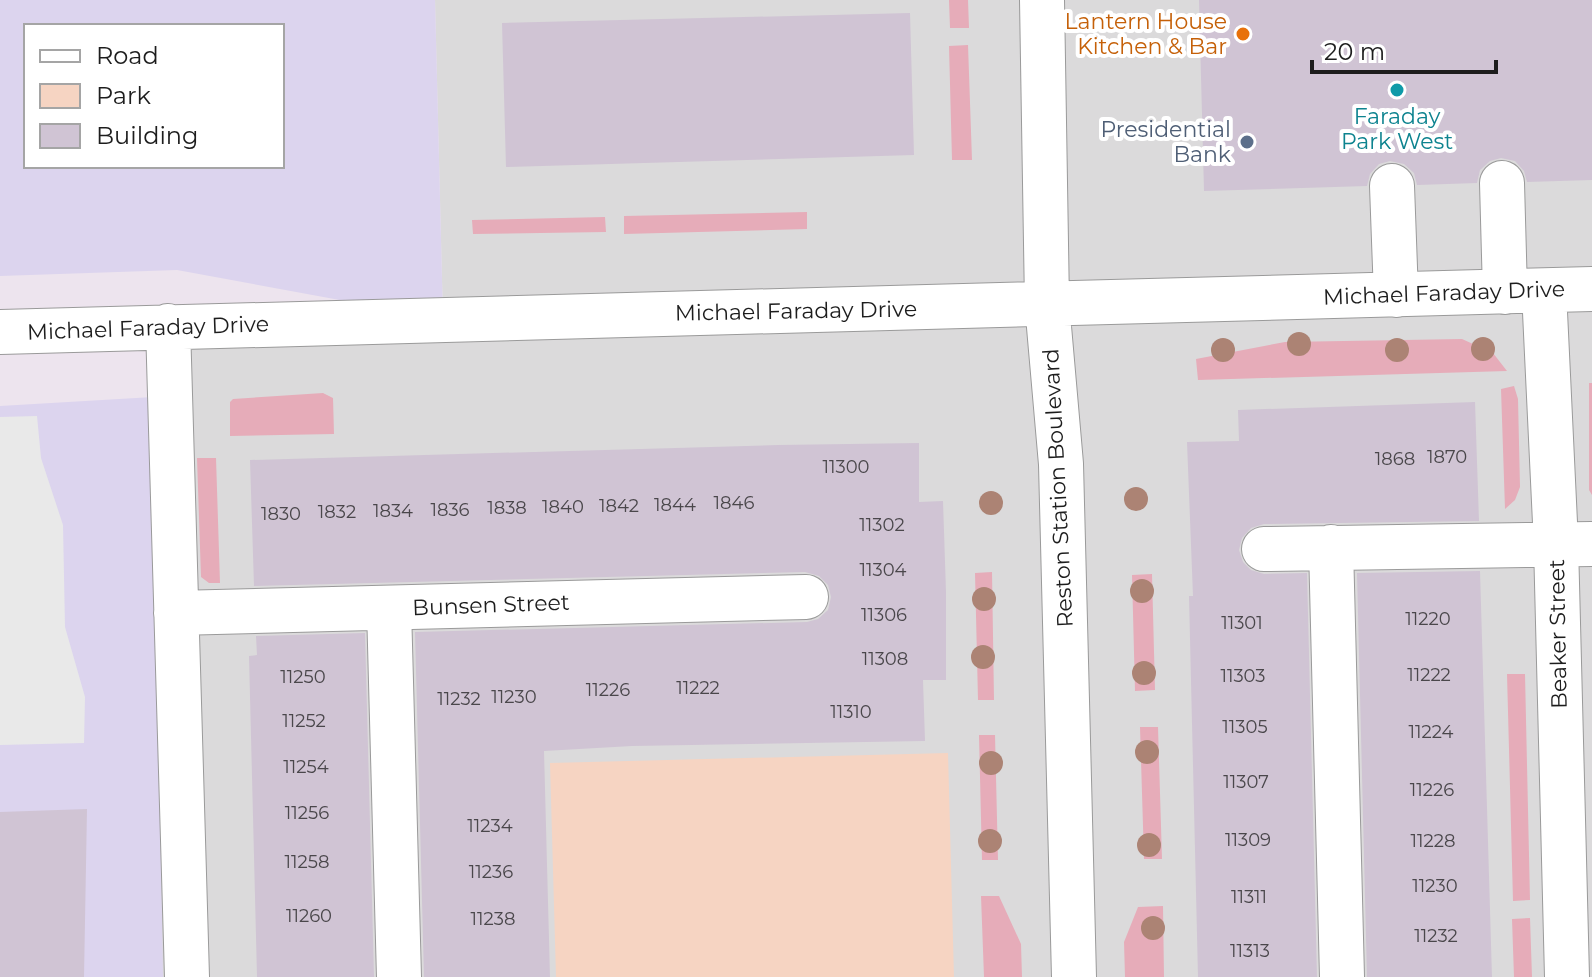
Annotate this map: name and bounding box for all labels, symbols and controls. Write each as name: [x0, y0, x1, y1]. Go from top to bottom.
place label: Lantern House Kitchen & Bar: [1065, 8, 1227, 60]
legend: [24, 24, 284, 168]
scale bar: [1312, 24, 1496, 74]
marker: Lantern House Kitchen & Bar: [1234, 25, 1252, 43]
text: 20 m: [1324, 37, 1385, 66]
text: Road: [96, 41, 159, 70]
text: Park: [96, 81, 151, 110]
marker: Faraday Park West: [1388, 81, 1406, 99]
place label: Faraday Park West: [1341, 103, 1453, 155]
place label: Presidential Bank: [1100, 116, 1232, 168]
text: Building: [96, 121, 199, 150]
marker: Presidential Bank: [1238, 133, 1256, 151]
street label: Michael Faraday Drive: [1323, 275, 1565, 311]
street label: Michael Faraday Drive: [675, 295, 917, 327]
street label: Michael Faraday Drive: [27, 310, 269, 346]
street label: Reston Station Boulevard: [1037, 348, 1079, 628]
house number: 1870: [1427, 446, 1467, 468]
house number: 1868: [1375, 448, 1415, 470]
house number: 11300: [823, 456, 869, 478]
house number: 1846: [714, 492, 754, 514]
house number: 1844: [654, 494, 696, 516]
house number: 1842: [599, 495, 639, 517]
house number: 1840: [542, 496, 584, 518]
house number: 1838: [487, 497, 527, 519]
house number: 1836: [430, 499, 470, 521]
house number: 1834: [373, 500, 413, 522]
house number: 1832: [318, 501, 356, 523]
house number: 1830: [261, 503, 301, 525]
house number: 11302: [859, 514, 905, 536]
house number: 11304: [860, 559, 907, 581]
street label: Beaker Street: [1543, 559, 1573, 709]
street label: Bunsen Street: [412, 589, 570, 621]
house number: 11306: [861, 604, 907, 626]
house number: 11220: [1405, 608, 1451, 630]
house number: 11301: [1221, 612, 1263, 634]
house number: 11308: [862, 648, 908, 670]
house number: 11222: [1407, 664, 1451, 686]
house number: 11303: [1220, 665, 1266, 687]
house number: 11250: [280, 666, 326, 688]
house number: 11222: [676, 677, 720, 699]
house number: 11226: [586, 679, 630, 701]
house number: 11230: [491, 686, 537, 708]
house number: 11232: [437, 688, 481, 710]
house number: 11310: [830, 701, 872, 723]
house number: 11252: [282, 710, 326, 732]
house number: 11305: [1222, 716, 1268, 738]
house number: 11224: [1409, 721, 1454, 743]
house number: 11254: [283, 756, 329, 778]
house number: 11307: [1223, 771, 1269, 793]
house number: 11226: [1410, 779, 1454, 801]
house number: 11256: [285, 802, 329, 824]
house number: 11234: [467, 815, 513, 837]
house number: 11309: [1225, 829, 1271, 851]
house number: 11228: [1411, 830, 1455, 852]
house number: 11258: [285, 851, 329, 873]
house number: 11236: [469, 861, 513, 883]
house number: 11230: [1412, 875, 1458, 897]
house number: 11311: [1231, 886, 1267, 908]
house number: 11260: [286, 905, 332, 927]
house number: 11238: [471, 908, 515, 930]
house number: 11232: [1414, 925, 1458, 947]
house number: 11313: [1230, 940, 1270, 962]

